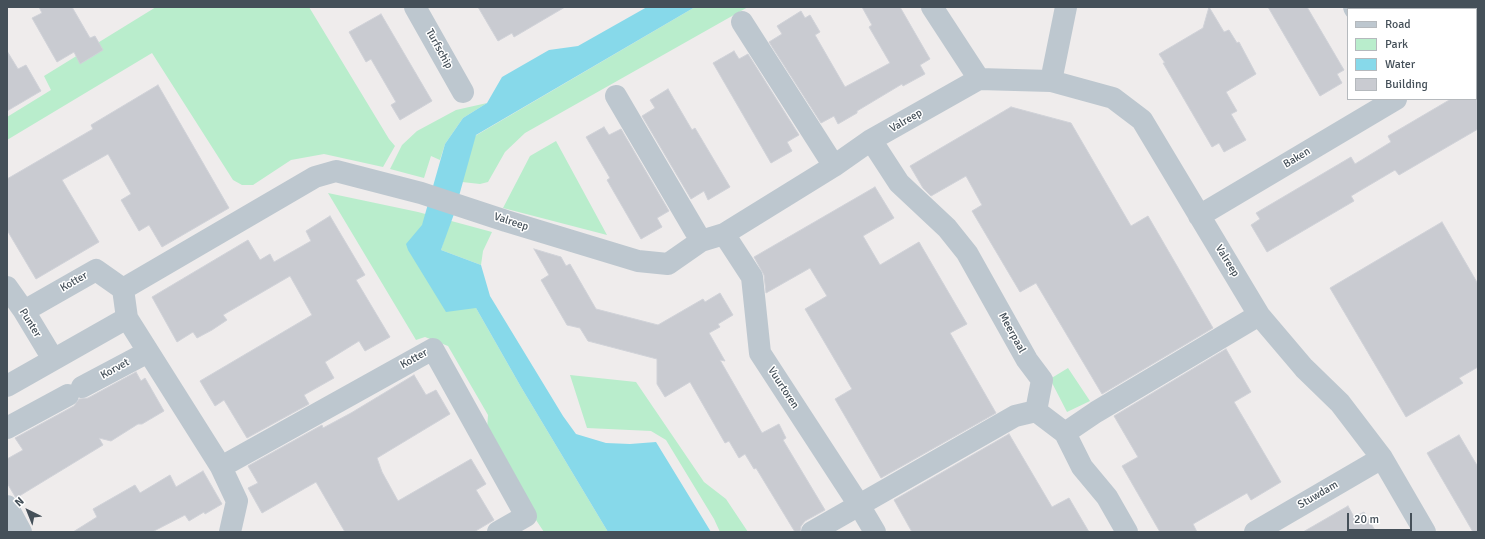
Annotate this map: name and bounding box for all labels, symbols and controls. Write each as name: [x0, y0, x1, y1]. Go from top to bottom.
legend: [1347, 8, 1477, 100]
text: Road: [1385, 17, 1411, 32]
street label: Turfschip: [423, 27, 455, 71]
text: Park: [1385, 37, 1408, 52]
text: Water: [1385, 57, 1415, 72]
text: Building: [1385, 77, 1428, 92]
street label: Valreep: [887, 106, 925, 136]
street label: Baken: [1281, 145, 1313, 171]
street label: Valreep: [492, 210, 530, 234]
street label: Valreep: [1212, 243, 1242, 279]
street label: Kotter: [58, 269, 90, 295]
street label: Punter: [16, 306, 44, 340]
street label: Meerpaal: [996, 310, 1028, 356]
street label: Kotter: [398, 346, 430, 372]
street label: Korvet: [98, 356, 132, 382]
street label: Vuurtoren: [765, 365, 801, 411]
street label: Stuwdam: [1296, 478, 1340, 512]
north arrow: [8, 491, 48, 531]
text: N: [12, 494, 27, 509]
scale bar: [1349, 505, 1414, 531]
text: 20 m: [1354, 512, 1379, 527]

